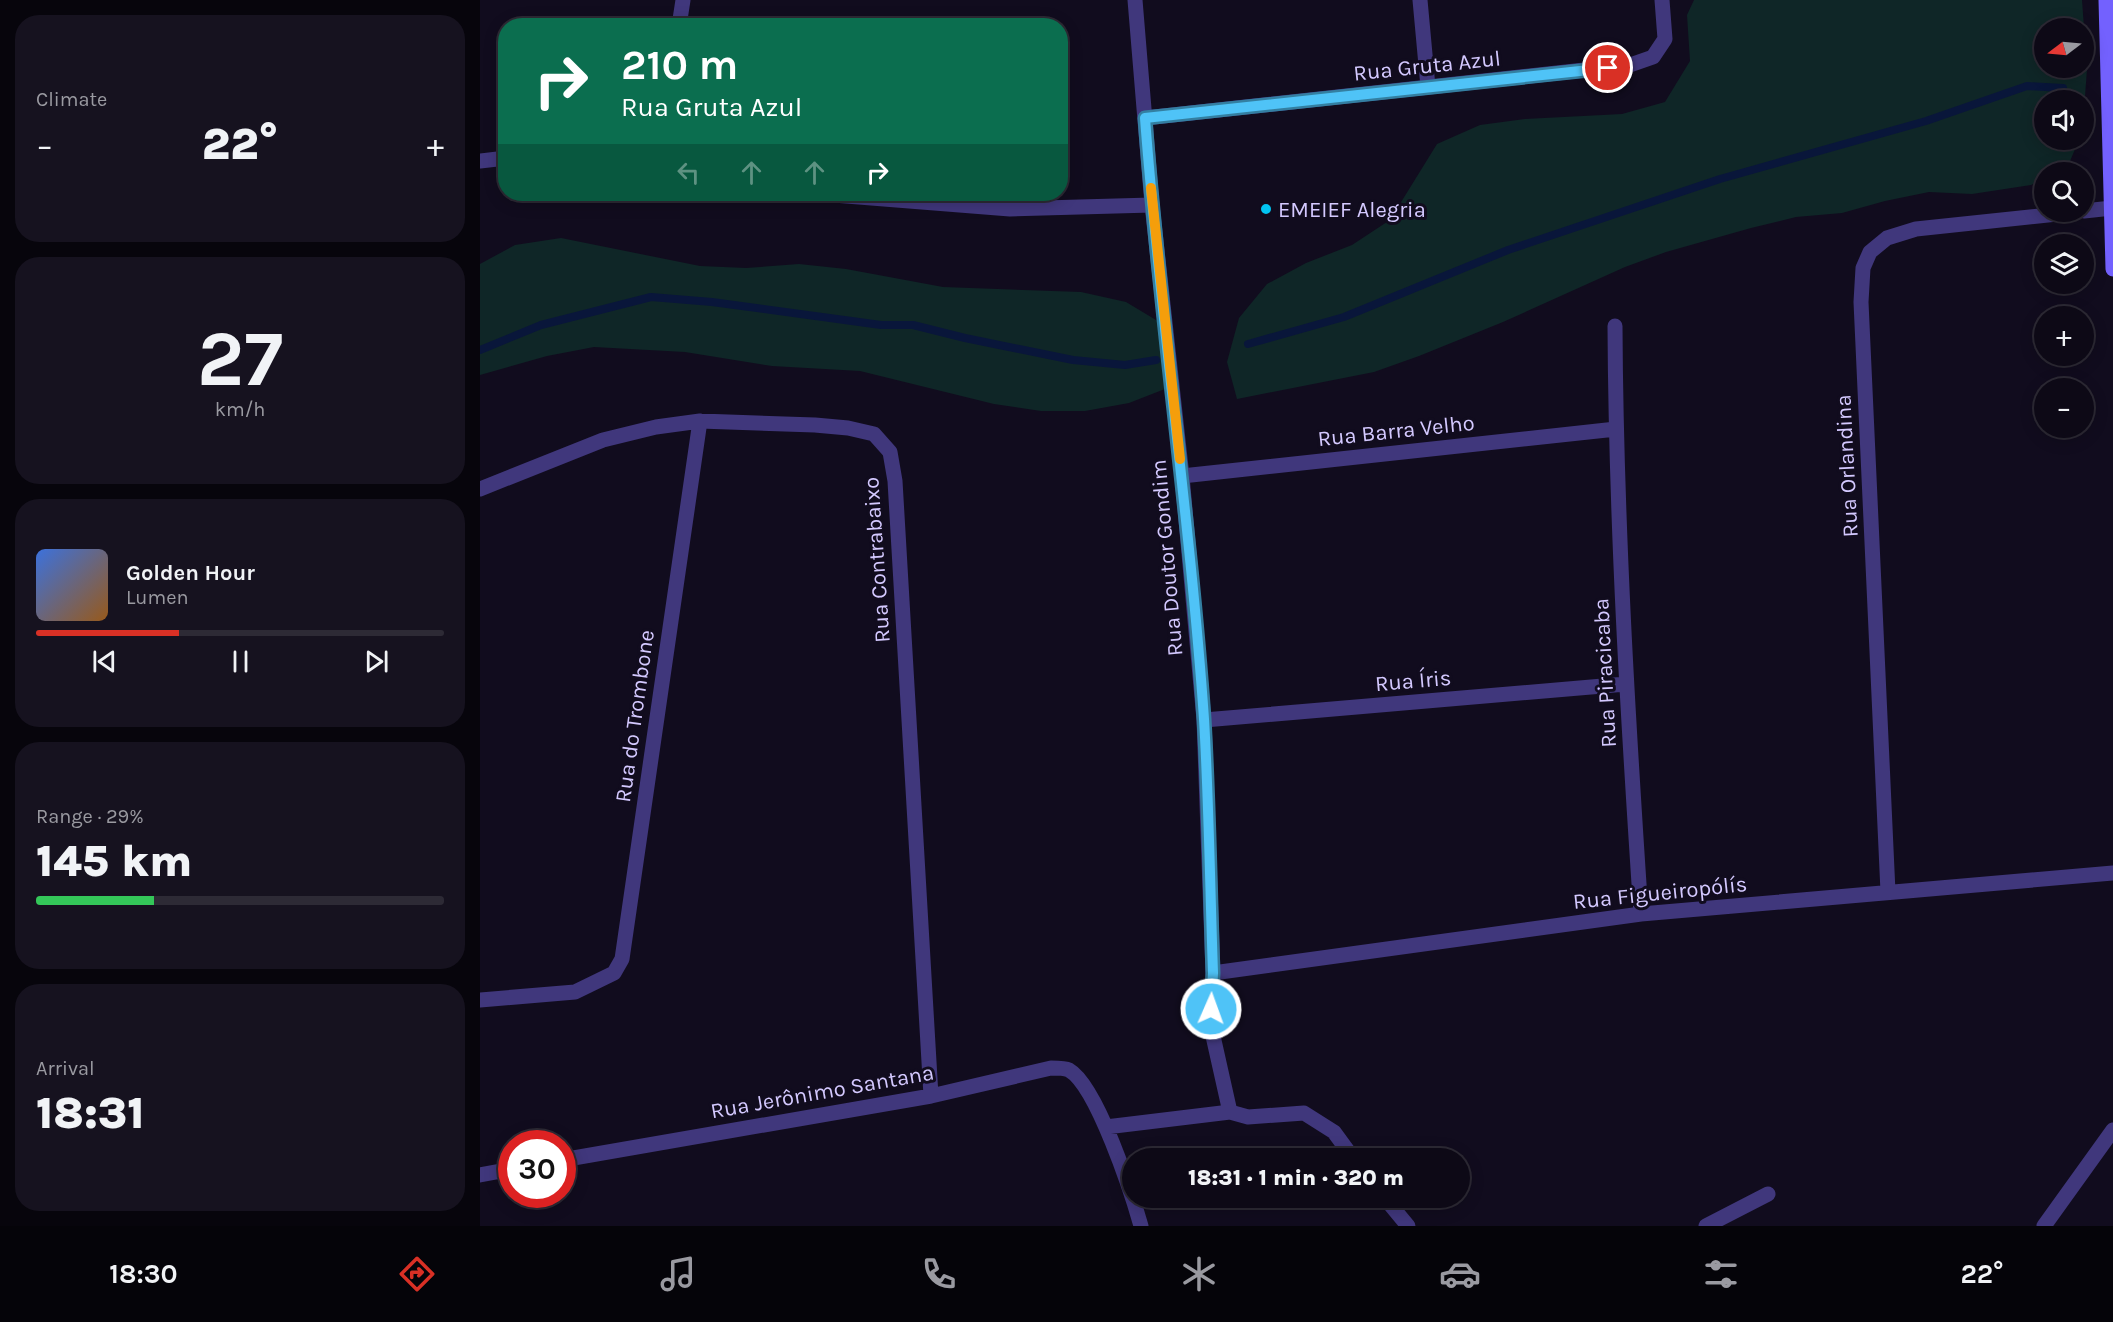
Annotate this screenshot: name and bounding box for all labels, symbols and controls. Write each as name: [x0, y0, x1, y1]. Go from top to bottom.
north arrow: [2034, 18, 2094, 78]
map controls: [2034, 18, 2094, 438]
text: 210 m: [621, 40, 738, 90]
icon: right: [522, 42, 600, 120]
pin: [1582, 42, 1633, 93]
street label: Rua Gruta Azul: [1352, 45, 1502, 87]
icon: arrive: [1591, 51, 1624, 84]
text: Climate: [36, 88, 107, 111]
button: sound: [2034, 90, 2094, 150]
text: Rua Gruta Azul: [621, 91, 802, 123]
text: 22°: [202, 118, 278, 170]
text: −: [36, 126, 53, 164]
text: +: [427, 126, 444, 164]
icon: left: [672, 156, 705, 189]
icon: ahead: [735, 156, 768, 189]
icon: ahead: [798, 156, 831, 189]
icon: right: [861, 156, 894, 189]
button: search: [2034, 162, 2094, 222]
place label: EMEIEF Alegria: [1278, 197, 1426, 223]
marker: EMEIEF Alegria: [1259, 202, 1273, 216]
button: layers: [2034, 234, 2094, 294]
button: +: [2034, 306, 2094, 366]
text: 27: [197, 313, 283, 405]
button: −: [2034, 378, 2094, 438]
street label: Rua Orlandina: [1830, 394, 1864, 538]
text: km/h: [215, 398, 265, 421]
street label: Rua Barra Velho: [1316, 410, 1476, 452]
street label: Rua Doutor Gondim: [1145, 459, 1189, 657]
street label: Rua Contrabaixo: [858, 476, 896, 644]
text: Golden Hour: [126, 560, 255, 586]
text: Lumen: [126, 586, 189, 609]
street label: Rua Piracicaba: [1588, 598, 1622, 748]
street label: Rua do Trombone: [610, 628, 660, 804]
icon: previous: [88, 645, 121, 678]
icon: pause: [224, 645, 257, 678]
icon: next: [360, 645, 393, 678]
street label: Rua Íris: [1374, 664, 1452, 697]
text: Range · 29%: [36, 805, 144, 828]
text: 145 km: [36, 835, 192, 887]
street label: Rua Figueiropólís: [1572, 871, 1748, 915]
position arrow: [1179, 977, 1243, 1041]
text: Arrival: [36, 1057, 95, 1080]
street label: Rua Jerônimo Santana: [708, 1060, 936, 1124]
text: 18:31: [36, 1087, 145, 1139]
speed limit sign: 30: [498, 1130, 576, 1208]
text: 18:31 · 1 min · 320 m: [1188, 1165, 1404, 1191]
icon: directions: [396, 1253, 438, 1295]
icon: music: [657, 1253, 699, 1295]
icon: phone: [918, 1253, 960, 1295]
icon: climate: [1178, 1253, 1220, 1295]
icon: car: [1439, 1253, 1481, 1295]
icon: filters: [1700, 1253, 1742, 1295]
text: 18:30: [109, 1258, 178, 1290]
text: 22°: [1960, 1258, 2004, 1290]

